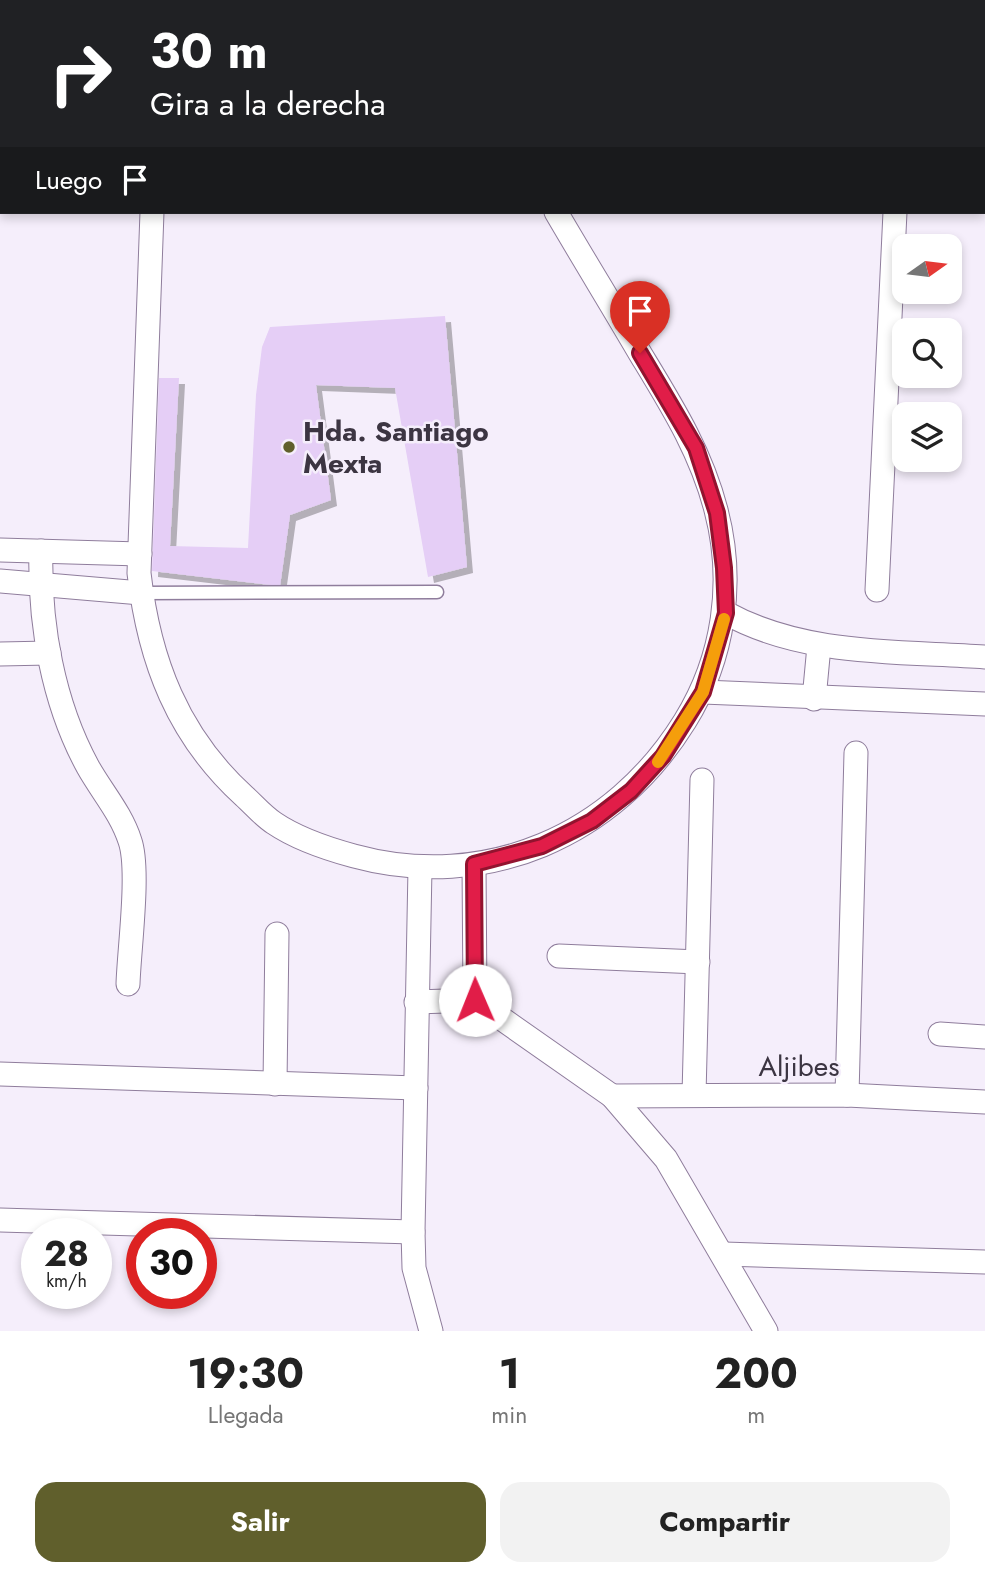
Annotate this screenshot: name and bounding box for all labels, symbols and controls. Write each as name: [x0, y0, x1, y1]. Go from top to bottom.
text: 30 m: [150, 16, 268, 86]
icon: right: [35, 28, 126, 119]
text: Gira a la derecha: [150, 81, 386, 127]
text: Luego: [35, 161, 102, 199]
icon: arrive: [116, 161, 154, 199]
north arrow: [892, 234, 962, 304]
map controls: [892, 234, 962, 472]
pin: [610, 281, 670, 353]
icon: arrive: [621, 292, 659, 330]
button: search: [892, 318, 962, 388]
button: layers: [892, 402, 962, 472]
place label: Hda. Santiago Mexta: [303, 411, 489, 484]
marker: Hda. Santiago Mexta: [281, 439, 297, 455]
position arrow: [438, 963, 512, 1037]
street label: Aljibes: [759, 1046, 839, 1087]
speed limit sign: 30: [126, 1218, 217, 1309]
text: 28: [44, 1229, 89, 1279]
text: km/h: [46, 1268, 87, 1294]
text: 19:30: [187, 1343, 304, 1404]
text: 1: [499, 1343, 520, 1404]
text: 200: [715, 1343, 798, 1404]
text: Llegada: [208, 1398, 284, 1432]
text: min: [491, 1398, 527, 1432]
text: m: [747, 1398, 765, 1432]
button: Salir: [35, 1482, 486, 1562]
button: Compartir: [500, 1482, 950, 1562]

